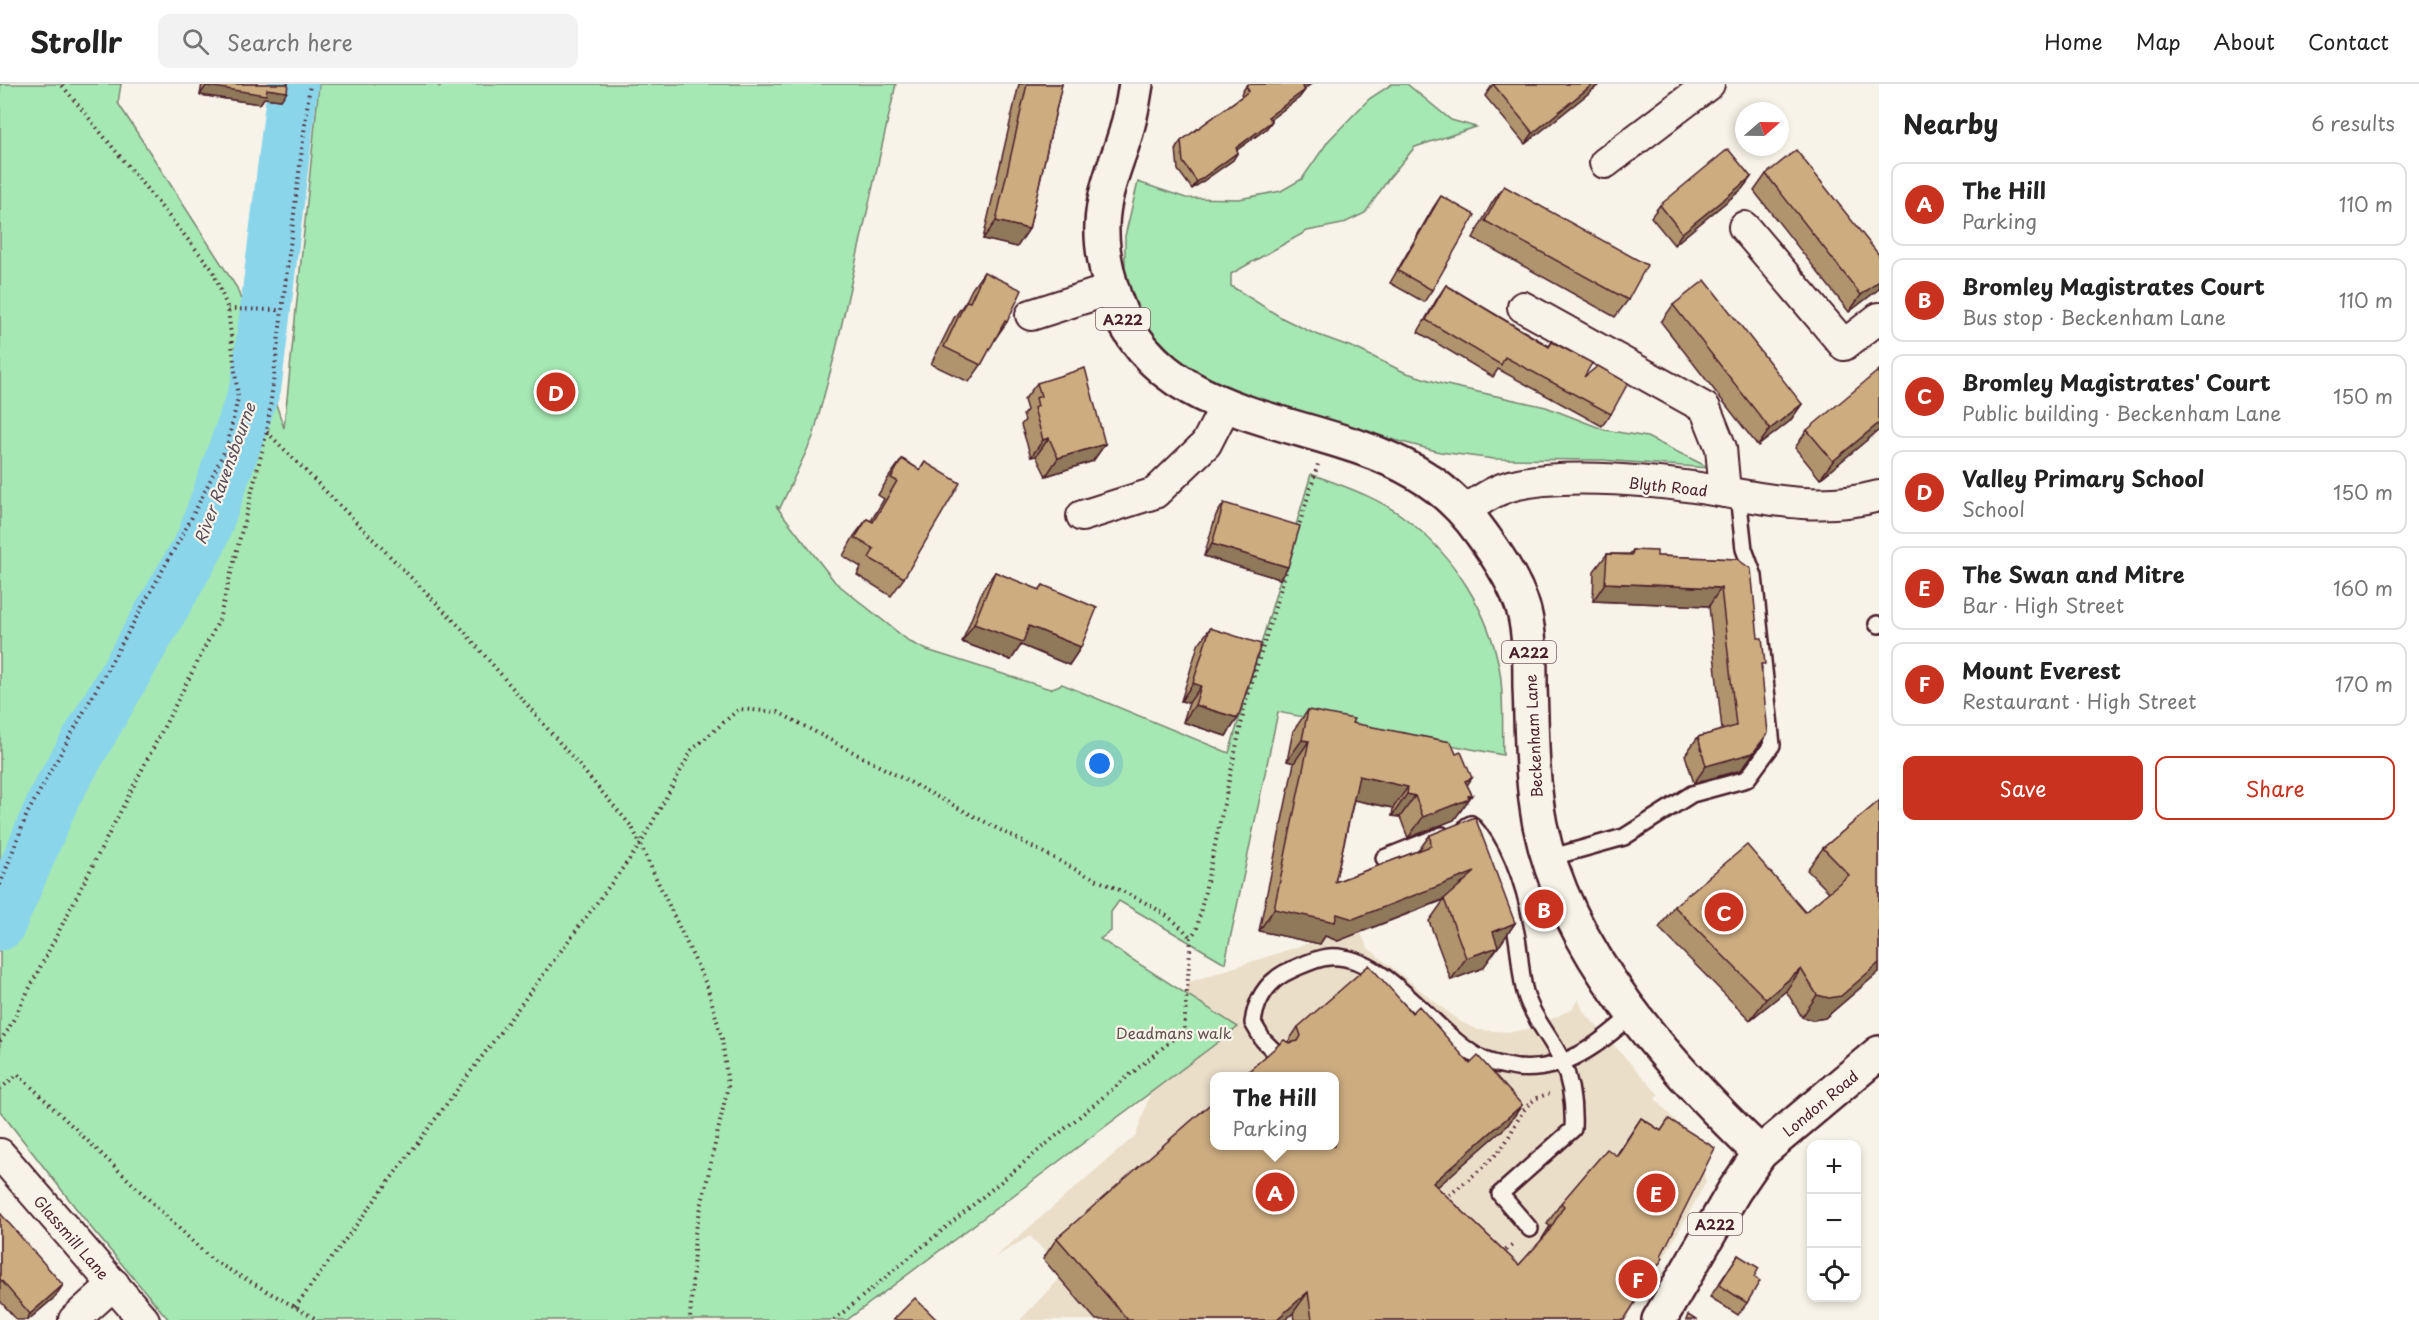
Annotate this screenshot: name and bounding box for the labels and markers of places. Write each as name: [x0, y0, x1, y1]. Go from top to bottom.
pin: D: [536, 370, 576, 414]
pin: B: [1524, 886, 1564, 932]
pin: C: [1704, 890, 1744, 934]
pin: A: [1256, 1170, 1294, 1214]
pin: E: [1636, 1170, 1676, 1216]
pin: F: [1618, 1256, 1658, 1302]

